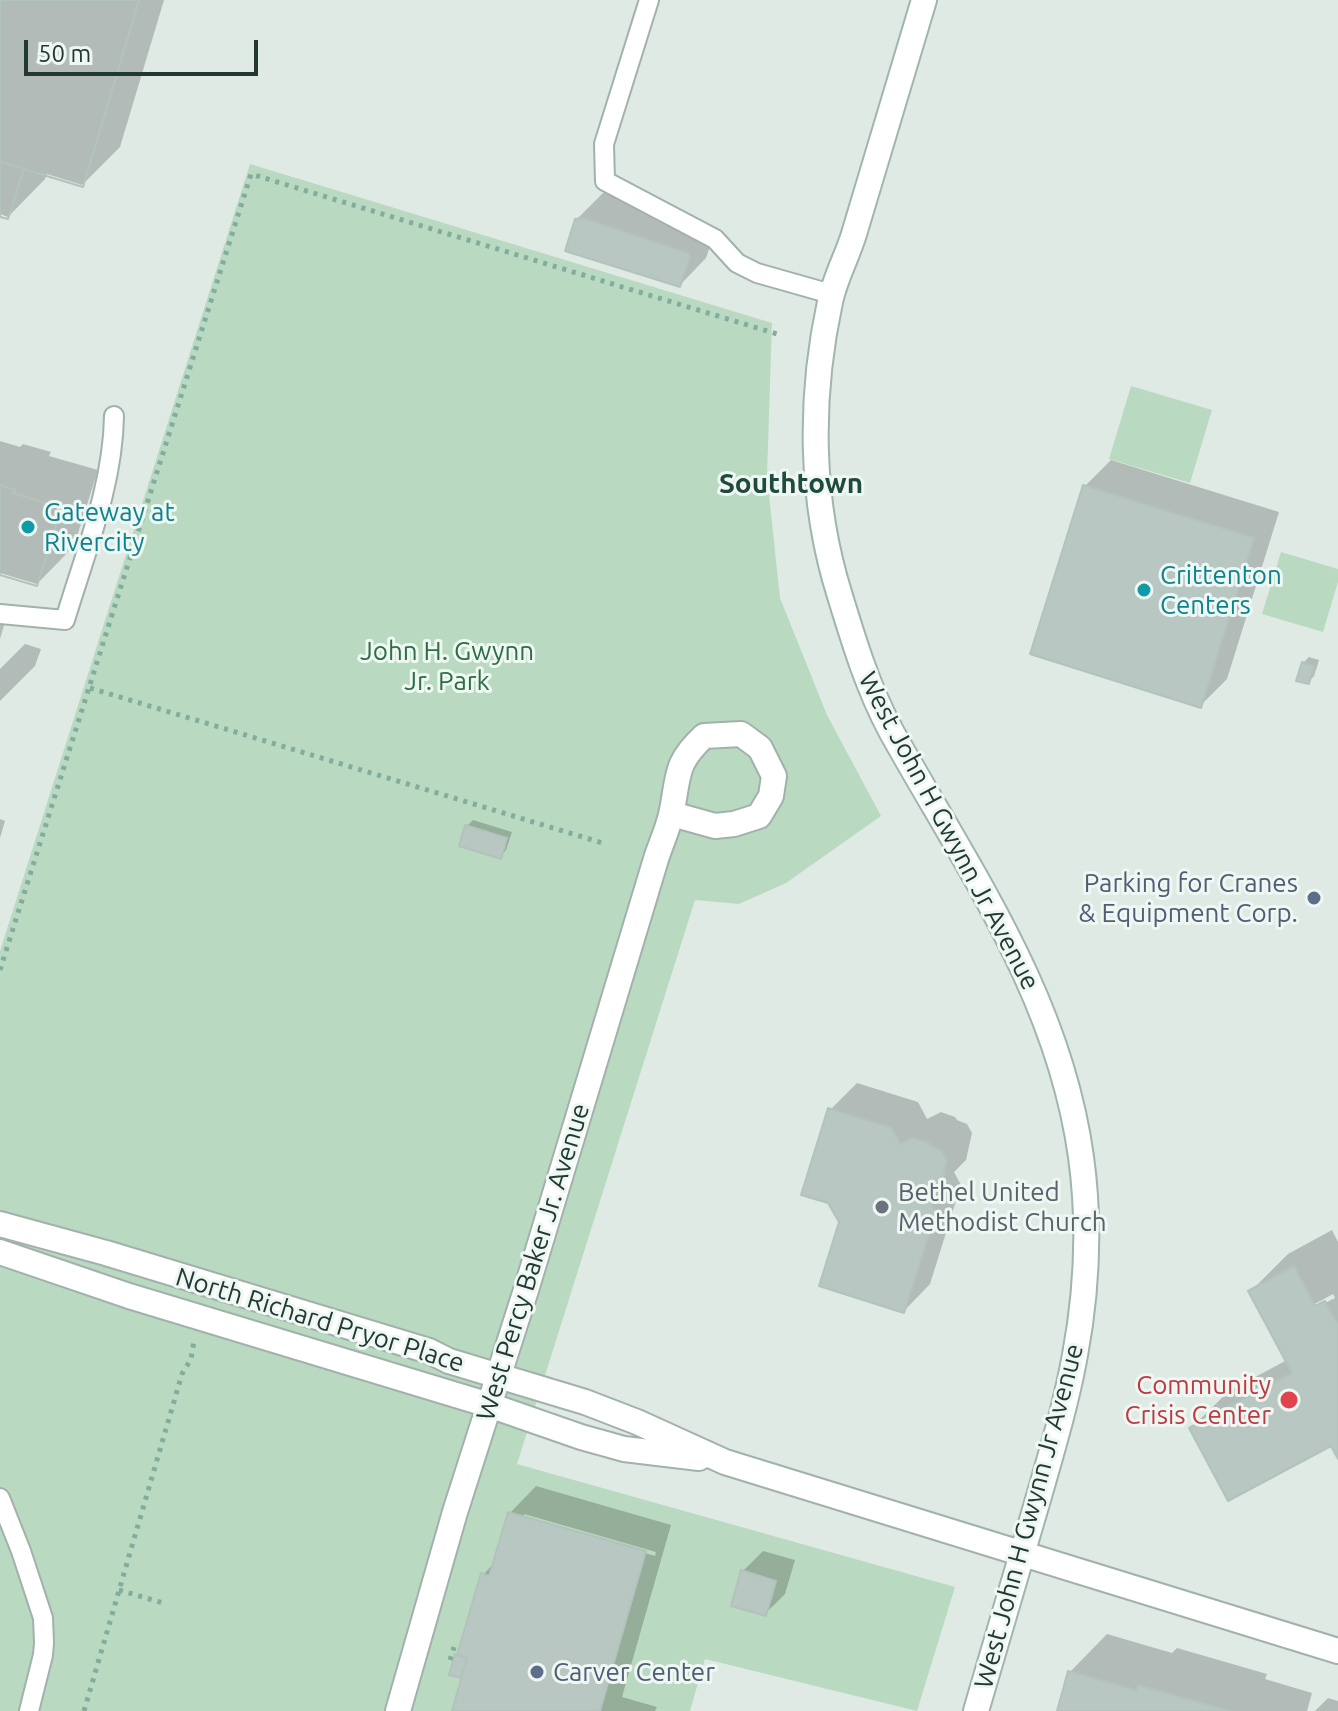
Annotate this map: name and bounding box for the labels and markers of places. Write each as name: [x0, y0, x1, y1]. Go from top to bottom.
place label: Gateway at Rivercity: [44, 496, 175, 558]
marker: Gateway at Rivercity: [19, 518, 37, 536]
place label: Crittenton Centers: [1160, 559, 1282, 620]
marker: Crittenton Centers: [1135, 581, 1153, 599]
place label: Parking for Cranes & Equipment Corp.: [1079, 867, 1298, 928]
marker: Parking for Cranes & Equipment Corp.: [1305, 889, 1323, 907]
place label: Bethel United Methodist Church: [898, 1176, 1107, 1238]
marker: Bethel United Methodist Church: [873, 1198, 891, 1216]
place label: Community Crisis Center: [1125, 1369, 1271, 1430]
marker: Community Crisis Center: [1278, 1389, 1300, 1411]
place label: Carver Center: [553, 1656, 715, 1688]
marker: Carver Center: [528, 1663, 546, 1681]

